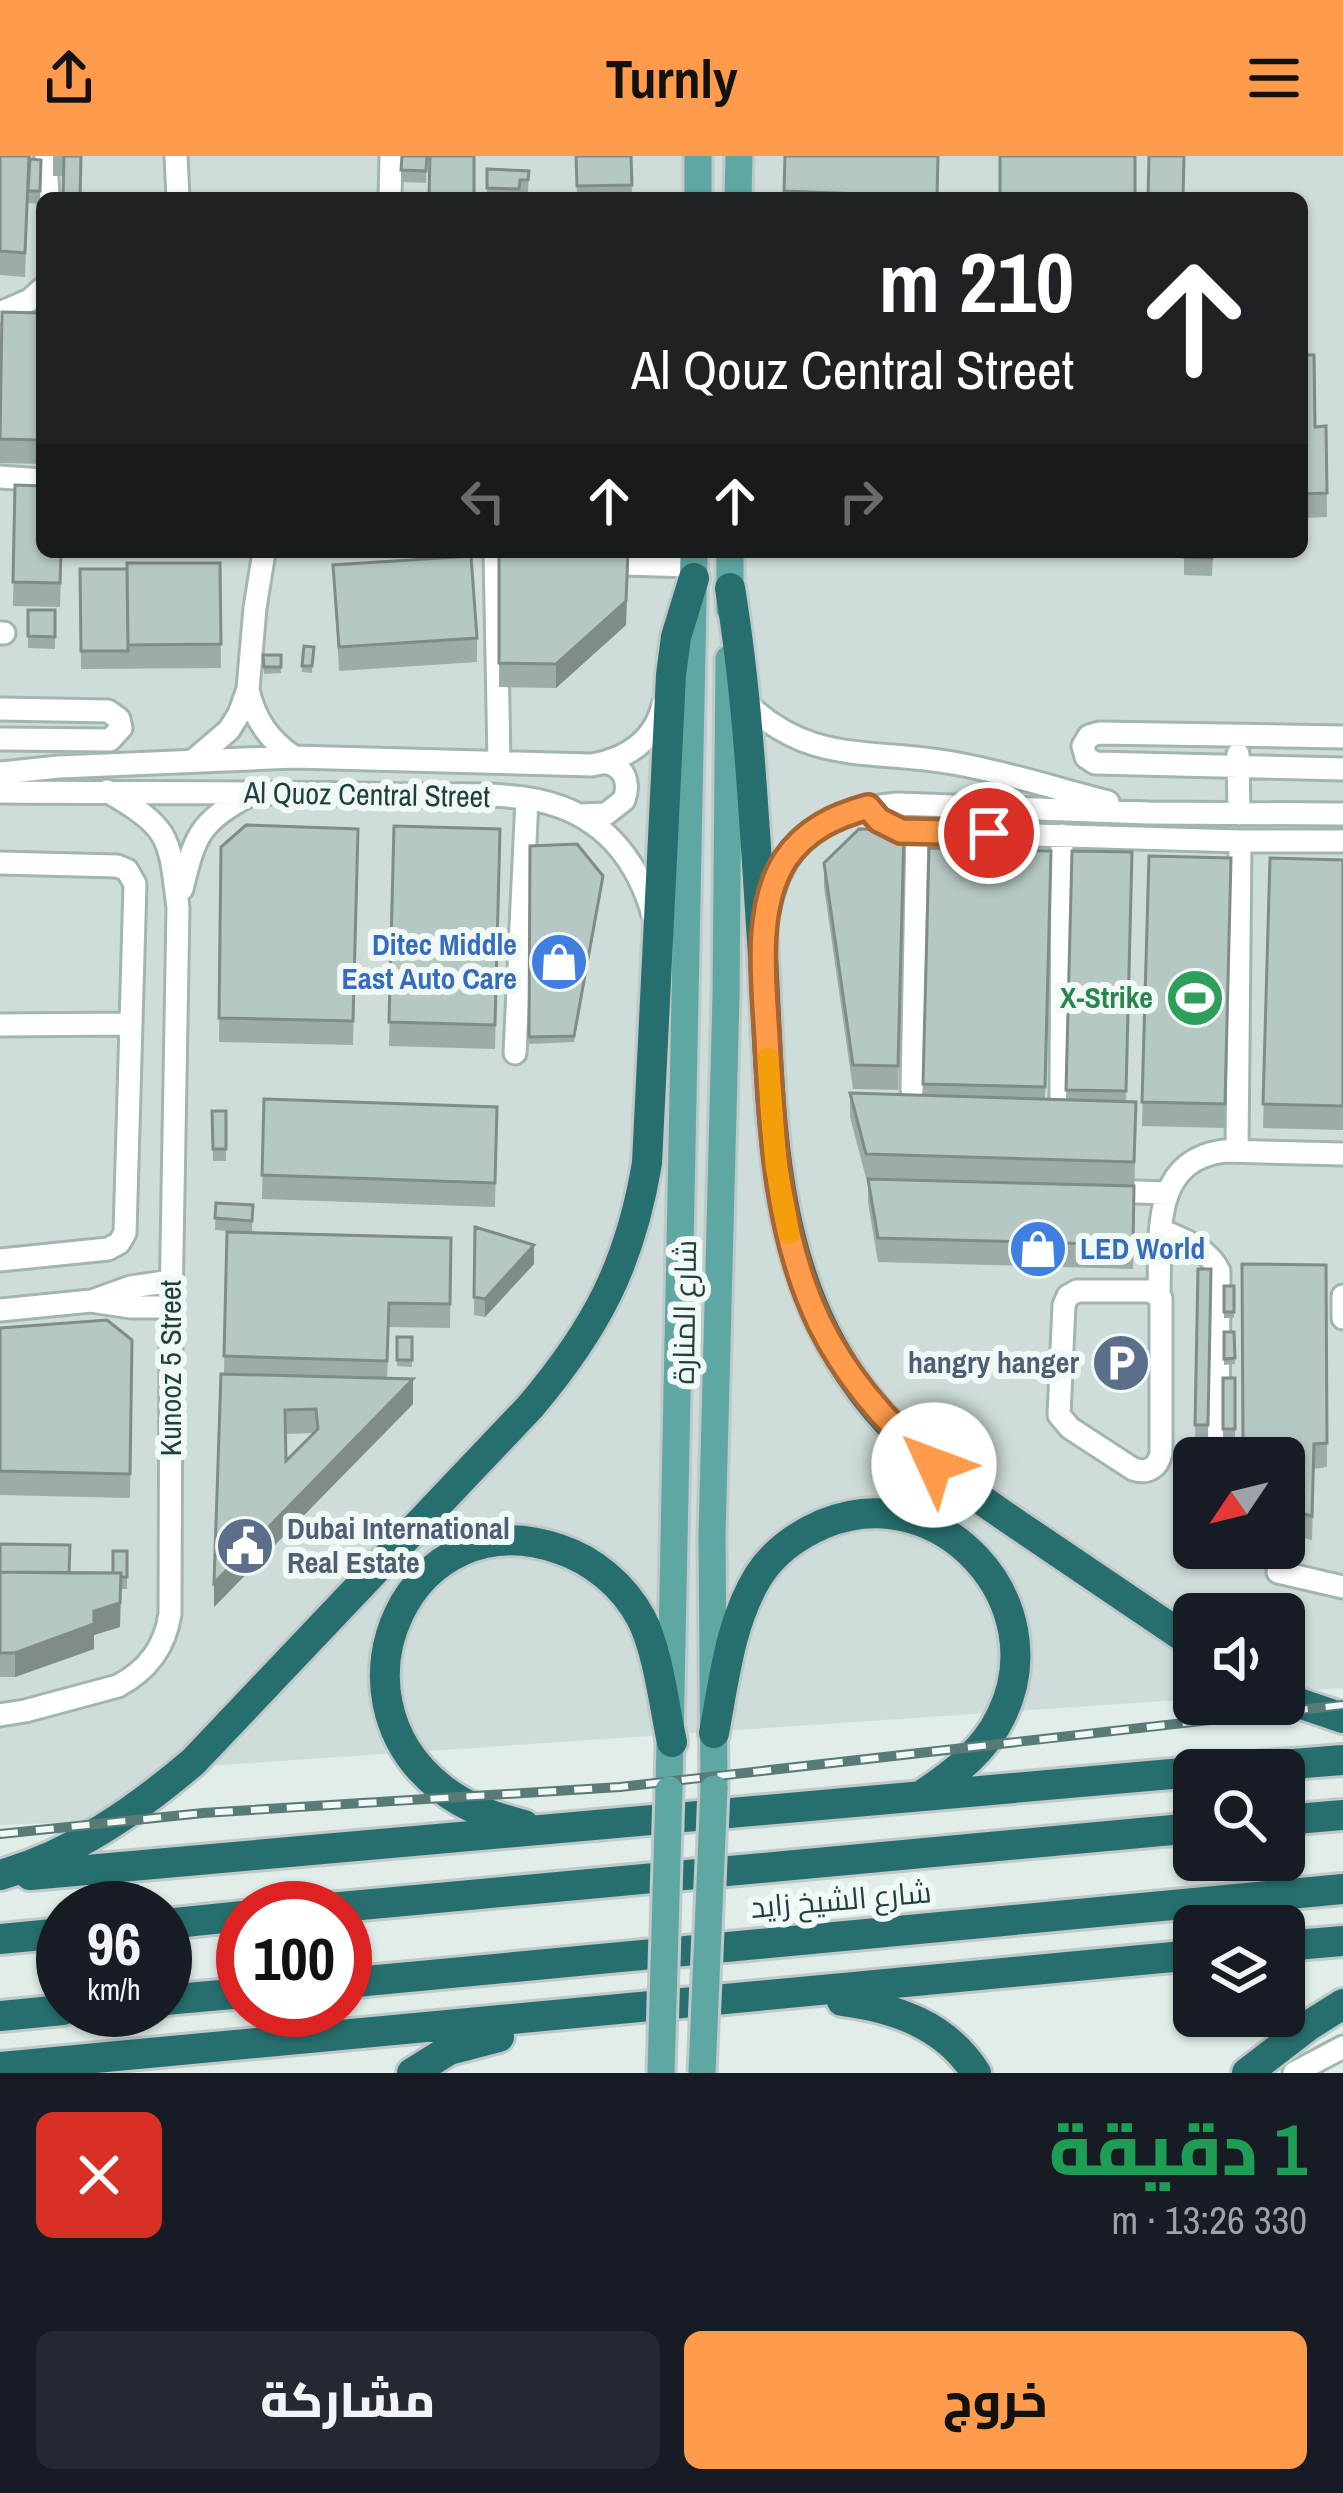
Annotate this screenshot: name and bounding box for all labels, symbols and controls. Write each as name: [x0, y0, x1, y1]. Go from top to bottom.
text: Turnly: [605, 42, 738, 115]
icon: share: [36, 45, 102, 111]
icon: menu: [1241, 45, 1307, 111]
text: 210 m: [879, 225, 1074, 338]
icon: ahead: [1116, 240, 1272, 396]
text: Al Qouz Central Street: [631, 333, 1074, 406]
icon: left: [450, 468, 516, 534]
icon: ahead: [576, 468, 642, 534]
icon: ahead: [702, 468, 768, 534]
icon: right: [828, 468, 894, 534]
street label: Al Quoz Central Street: [243, 772, 491, 816]
pin: [938, 782, 1040, 884]
icon: arrive: [956, 800, 1022, 866]
place label: Ditec Middle East Auto Care: [342, 924, 517, 998]
shop icon: Ditec Middle East Auto Care: [528, 931, 590, 993]
sports icon: X-Strike: [1164, 967, 1226, 1029]
place label: X-Strike: [1060, 977, 1153, 1017]
shop icon: LED World: [1007, 1218, 1069, 1280]
place label: LED World: [1080, 1228, 1205, 1268]
street label: شارع المنارة: [663, 1239, 706, 1385]
street label: Kunooz 5 Street: [150, 1280, 190, 1456]
parking icon: hangry hanger: [1090, 1332, 1152, 1394]
place label: hangry hanger: [908, 1342, 1079, 1382]
position arrow: [871, 1402, 997, 1528]
north arrow: [1173, 1437, 1305, 1569]
map controls: [1173, 1437, 1305, 2037]
place label: Dubai International Real Estate: [287, 1508, 510, 1582]
public building icon: Dubai International Real Estate: [214, 1515, 276, 1577]
button: sound: [1173, 1593, 1305, 1725]
button: search: [1173, 1749, 1305, 1881]
street label: شارع الشيخ زايد: [749, 1871, 933, 1928]
speed limit sign: 100: [216, 1881, 372, 2037]
text: 96: [87, 1903, 141, 1984]
button: layers: [1173, 1905, 1305, 2037]
text: km/h: [87, 1969, 141, 2009]
text: 1 دقيقة: [1049, 2100, 1307, 2197]
button: close: [36, 2112, 162, 2238]
text: 330 m · 13:26: [1111, 2194, 1307, 2246]
button: مشاركة: [36, 2331, 660, 2469]
button: خروج: [684, 2331, 1307, 2469]

